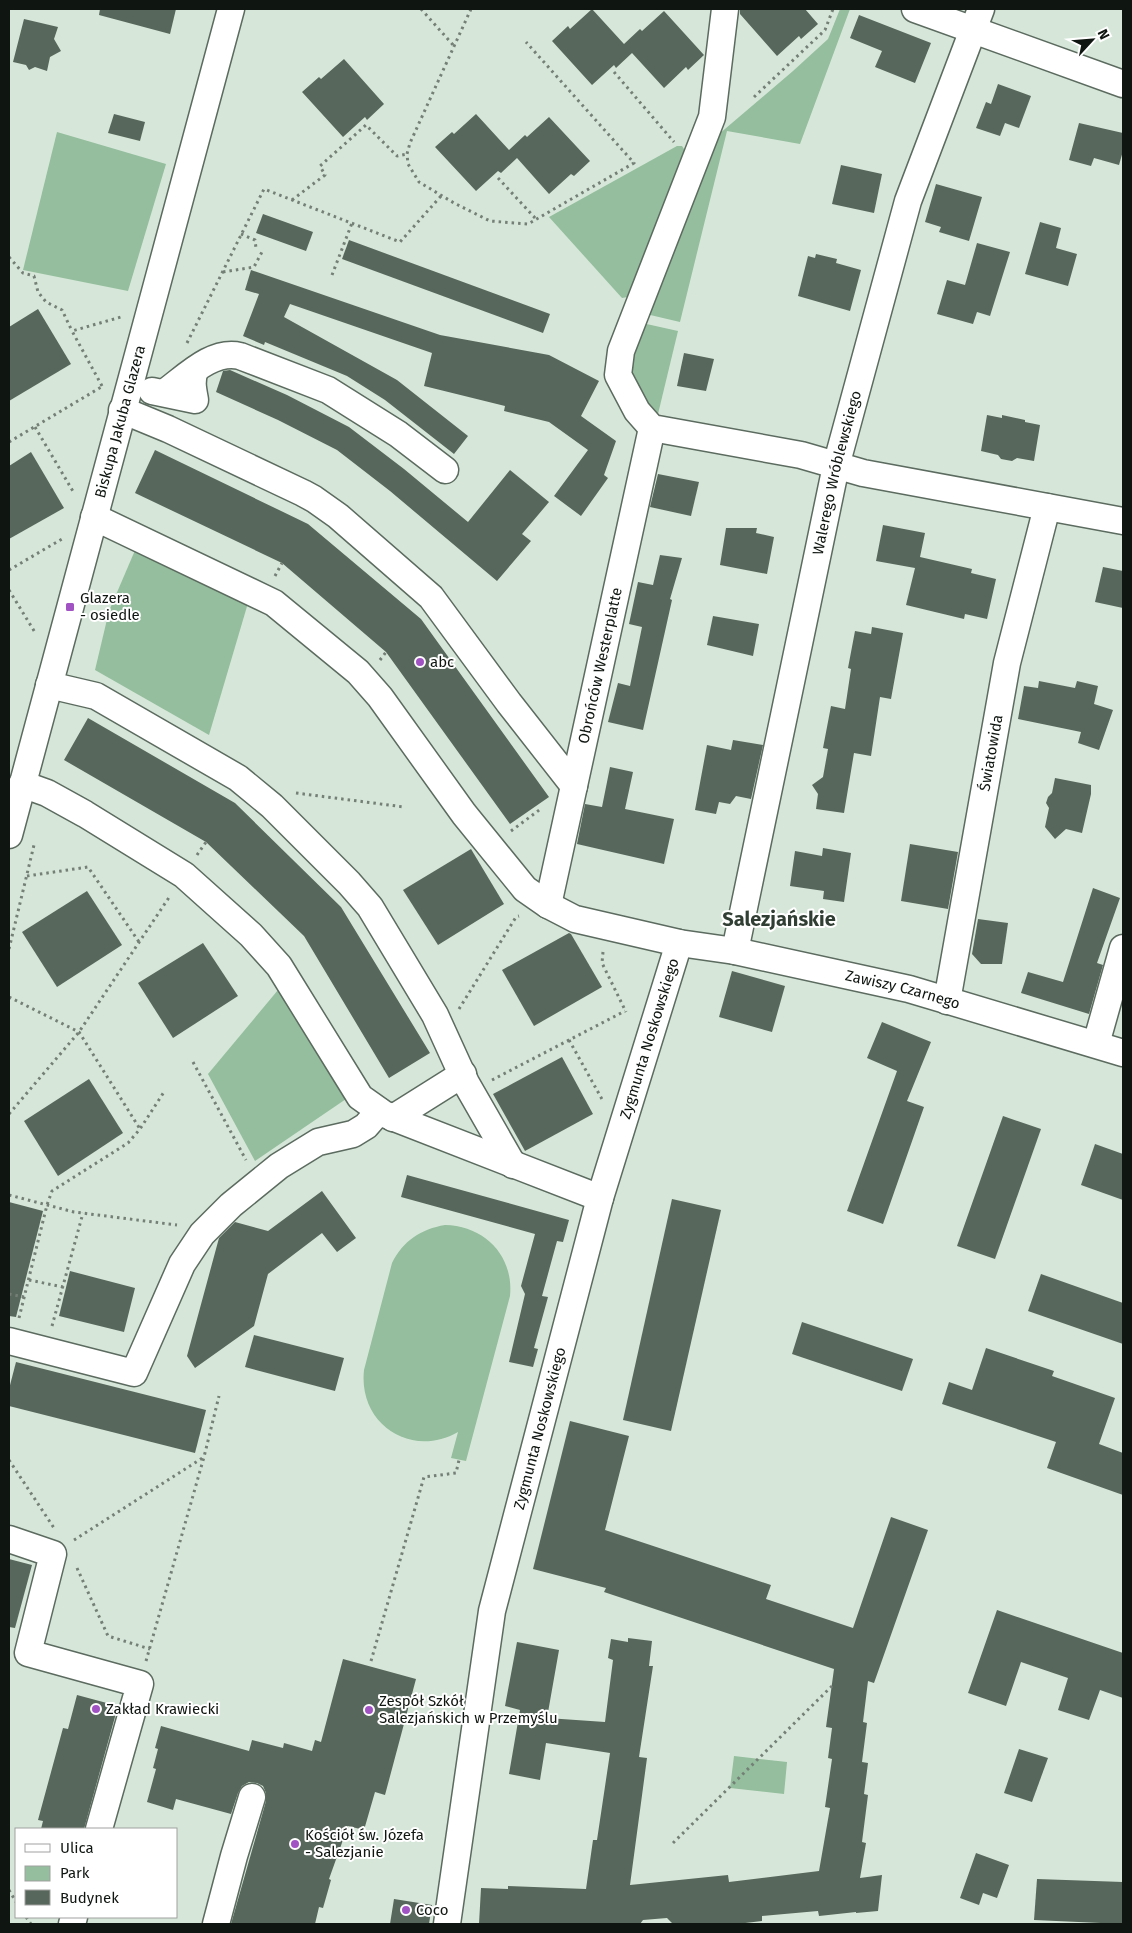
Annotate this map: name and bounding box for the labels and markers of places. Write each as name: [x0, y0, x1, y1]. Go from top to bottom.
place label: Glazera - osiedle: [80, 589, 140, 624]
marker: Glazera - osiedle: [64, 601, 76, 613]
place label: abc: [430, 653, 454, 671]
marker: abc: [414, 656, 426, 668]
place label: Zespół Szkół Salezjańskich w Przemyślu: [379, 1692, 558, 1727]
place label: Zakład Krawiecki: [106, 1700, 219, 1718]
marker: Zakład Krawiecki: [90, 1703, 102, 1715]
marker: Zespół Szkół Salezjańskich w Przemyślu: [363, 1704, 375, 1716]
place label: Kościół św. Józefa - Salezjanie: [305, 1826, 424, 1861]
marker: Kościół św. Józefa - Salezjanie: [289, 1838, 301, 1850]
place label: Coco: [416, 1901, 449, 1919]
marker: Coco: [400, 1904, 412, 1916]

